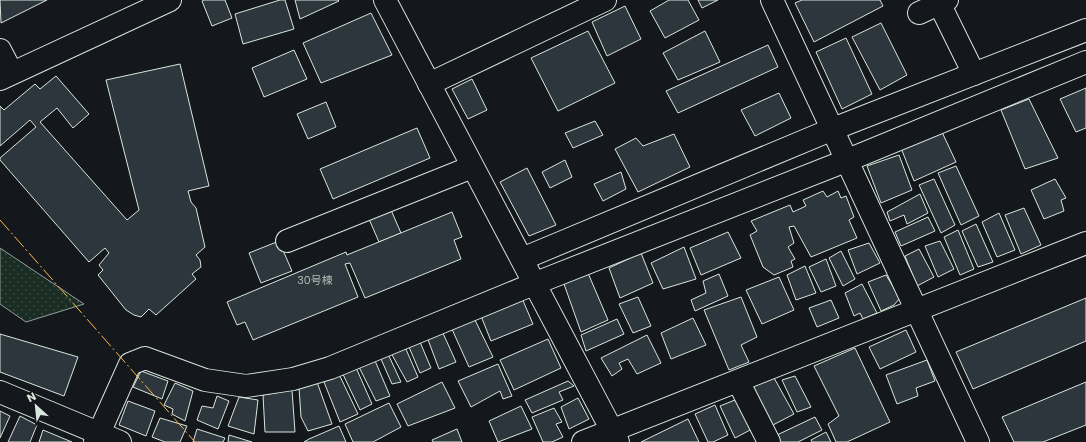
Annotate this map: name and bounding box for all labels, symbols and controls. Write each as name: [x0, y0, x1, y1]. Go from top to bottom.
house number: 30号棟: [297, 272, 333, 288]
north arrow: [16, 386, 56, 426]
text: N: [24, 388, 39, 406]

